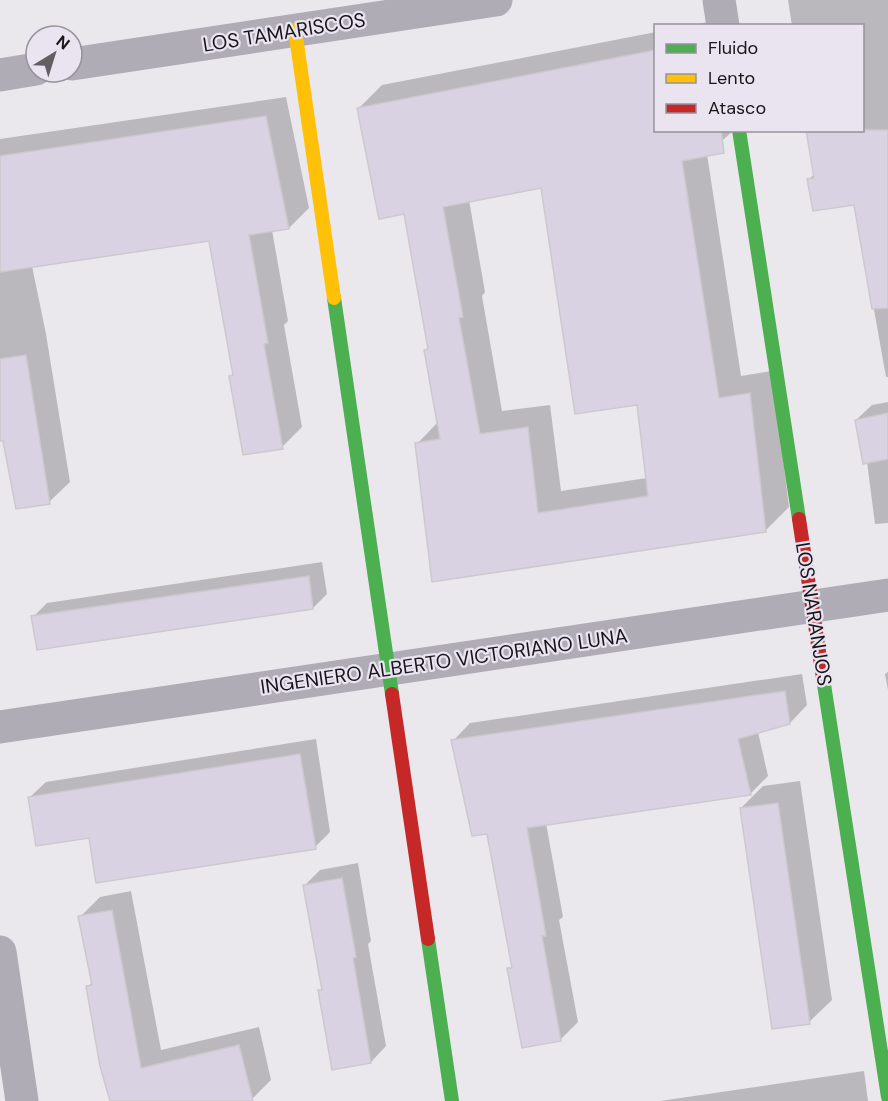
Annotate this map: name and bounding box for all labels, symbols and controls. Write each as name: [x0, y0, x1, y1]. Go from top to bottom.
street label: LOS TAMARISCOS: [201, 6, 367, 58]
north arrow: [24, 24, 84, 84]
legend: [654, 24, 864, 132]
text: N: [52, 31, 74, 54]
text: Fluido: [708, 36, 758, 60]
text: Lento: [708, 66, 755, 90]
text: Atasco: [708, 96, 766, 120]
street label: LOS NARANJOS: [790, 540, 838, 688]
street label: INGENIERO ALBERTO VICTORIANO LUNA: [259, 622, 629, 700]

